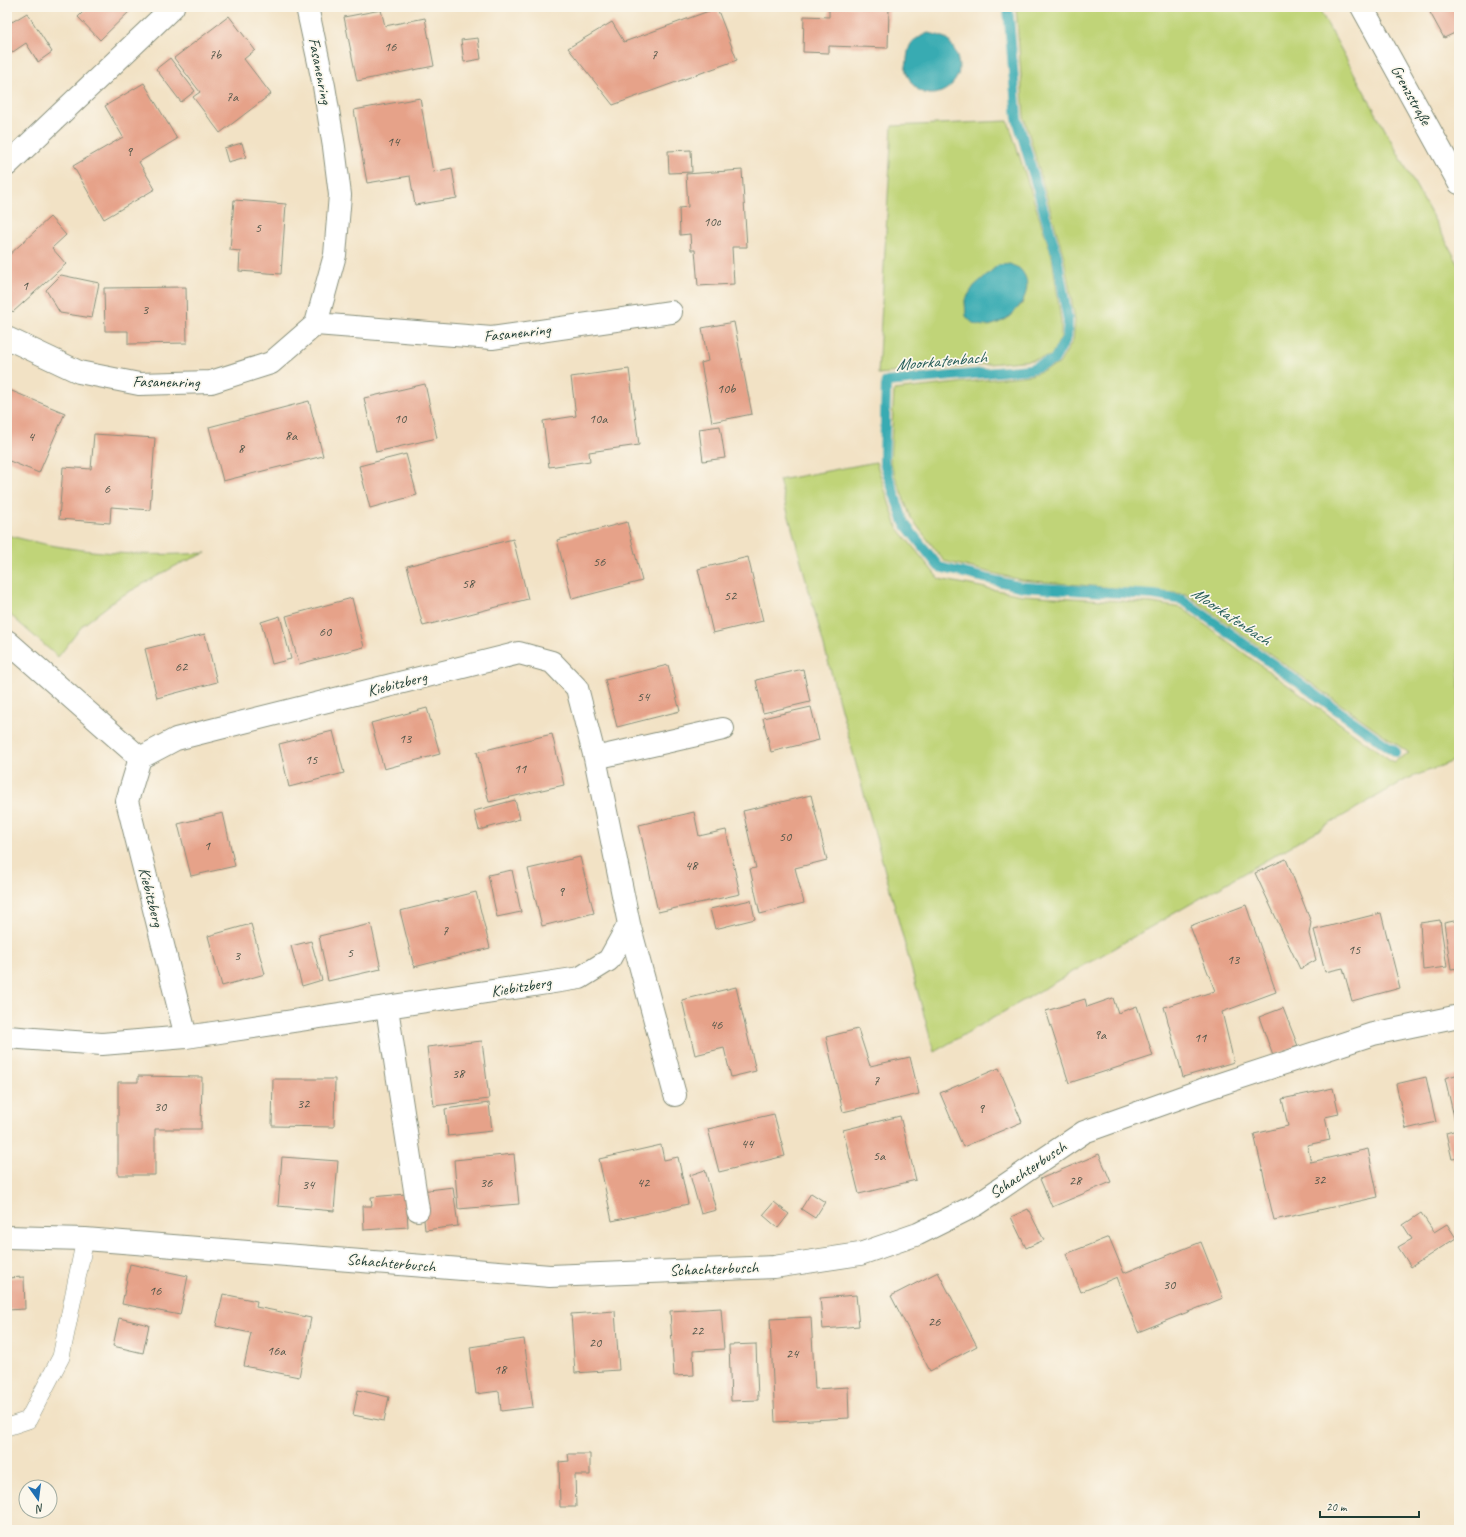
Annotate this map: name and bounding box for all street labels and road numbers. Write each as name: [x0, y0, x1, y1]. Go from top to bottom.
street label: Fasanenring: [304, 36, 336, 107]
street label: Grenzstraße: [1386, 62, 1436, 130]
street label: Fasanenring: [483, 319, 553, 346]
street label: Fasanenring: [132, 371, 201, 393]
street label: Kiebitzberg: [365, 667, 430, 701]
street label: Kiebitzberg: [134, 865, 168, 930]
street label: Kiebitzberg: [490, 972, 554, 1002]
street label: Schachterbusch: [986, 1136, 1072, 1203]
street label: Schachterbusch: [346, 1249, 438, 1277]
street label: Schachterbusch: [669, 1257, 760, 1281]

